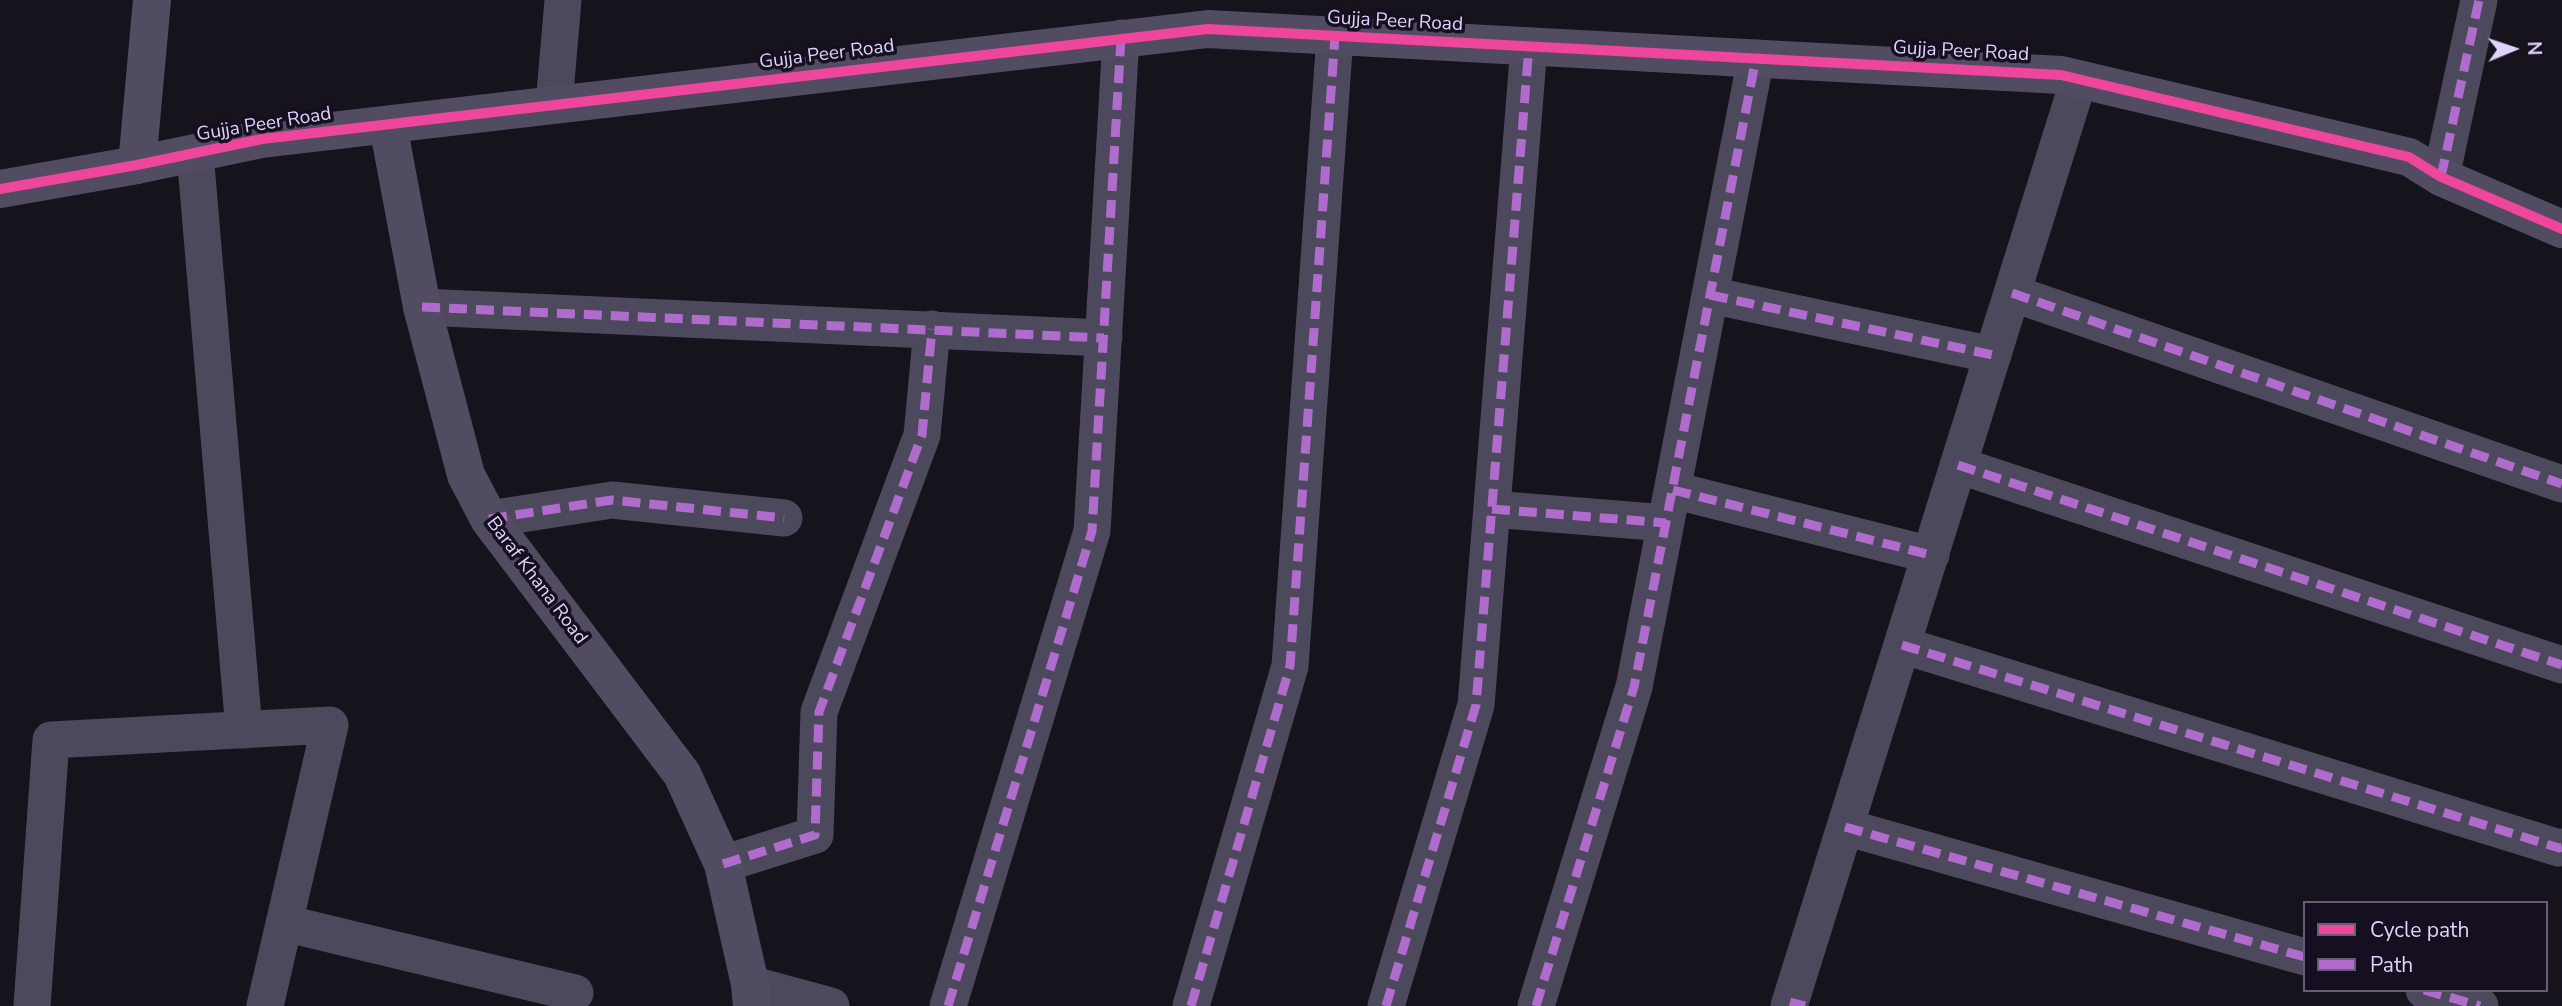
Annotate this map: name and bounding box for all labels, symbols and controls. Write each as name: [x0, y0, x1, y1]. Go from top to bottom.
street label: Gujja Peer Road: [1326, 7, 1464, 37]
north arrow: [2478, 14, 2548, 84]
street label: Gujja Peer Road: [758, 35, 896, 75]
street label: Gujja Peer Road: [1892, 37, 2030, 67]
text: N: [2521, 41, 2547, 56]
street label: Gujja Peer Road: [195, 103, 333, 147]
street label: Baraf Khana Road: [481, 513, 591, 649]
legend: [2303, 901, 2548, 992]
text: Cycle path: [2370, 916, 2469, 944]
text: Path: [2370, 951, 2413, 979]

